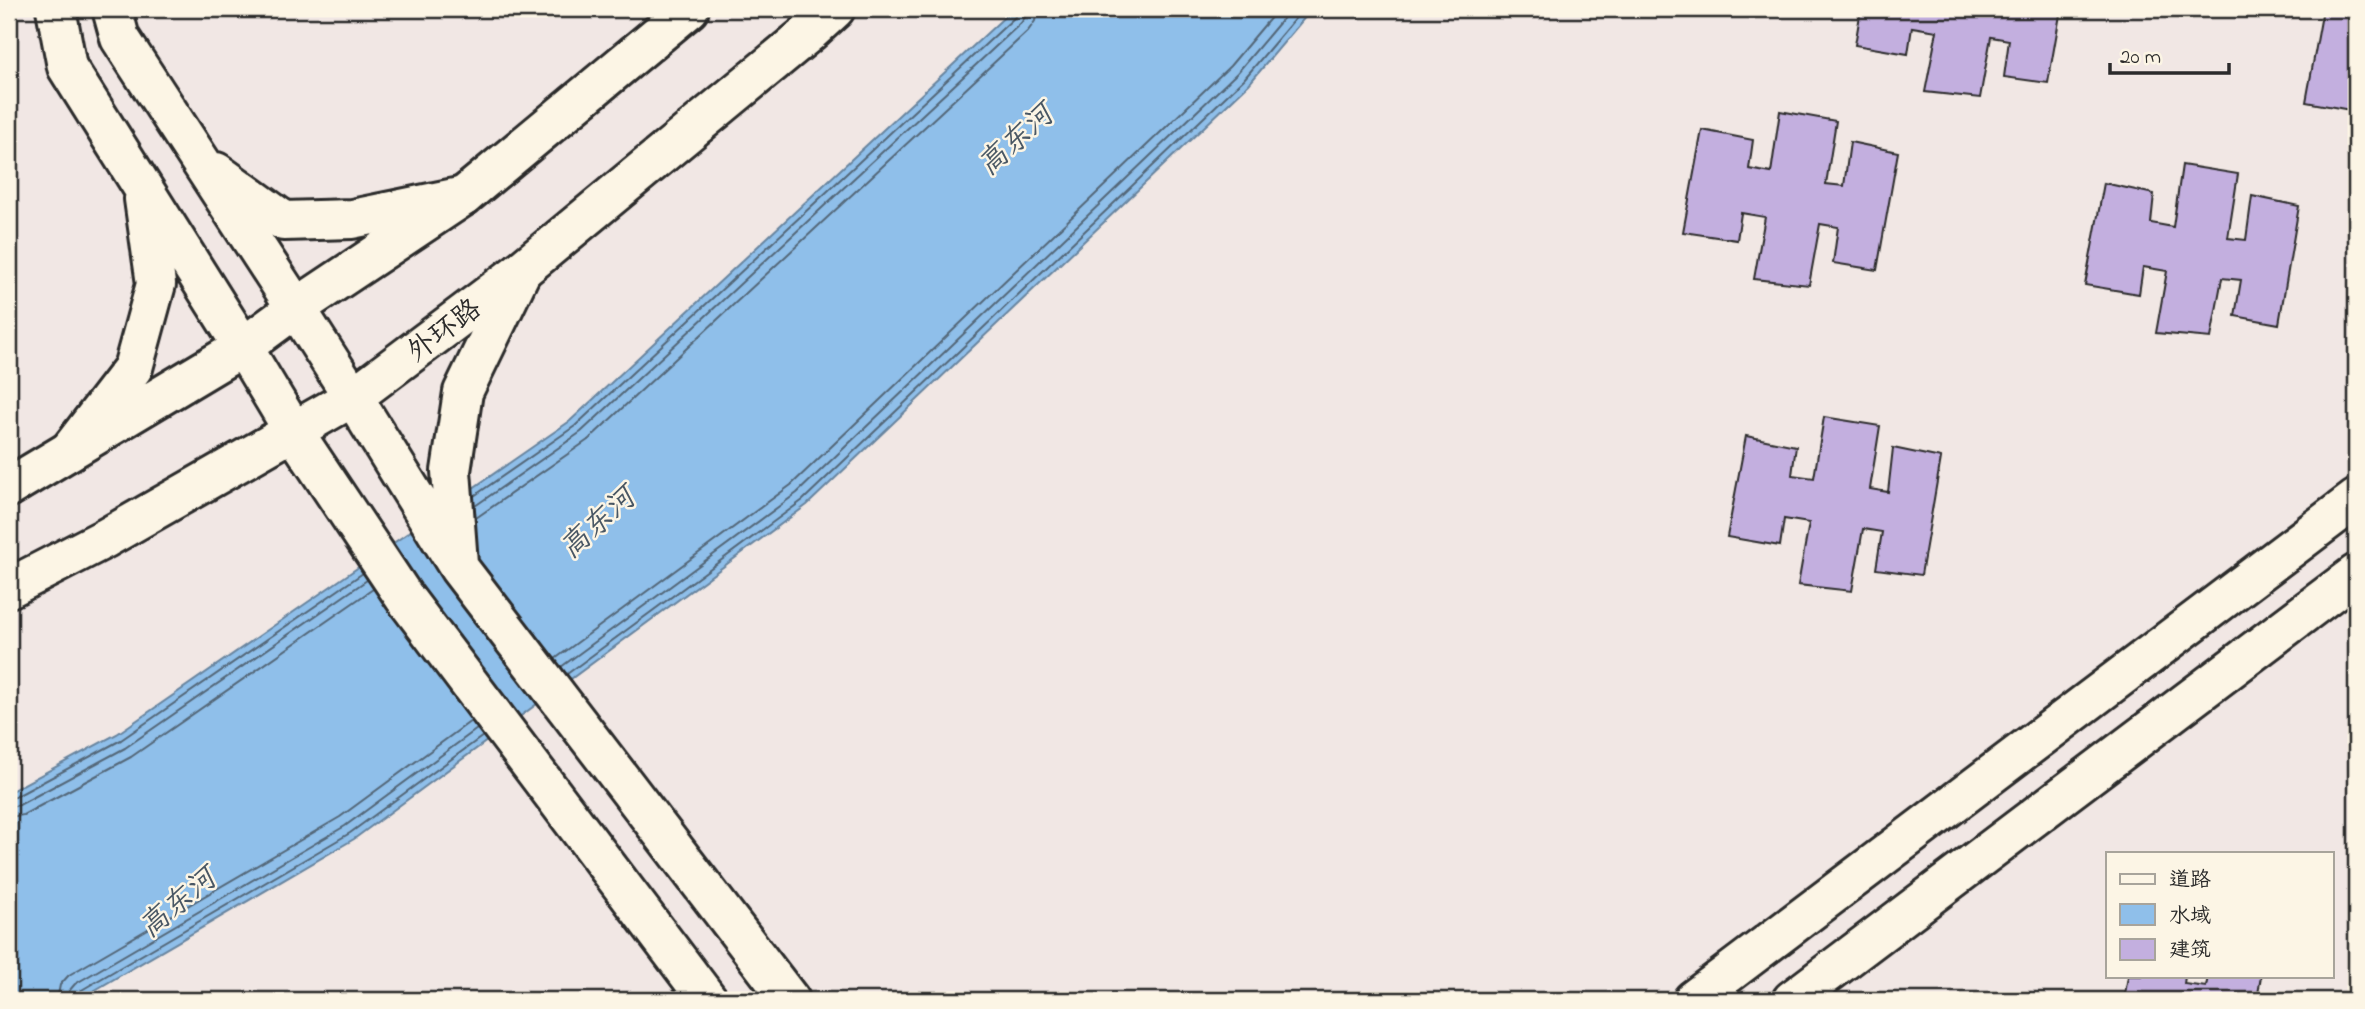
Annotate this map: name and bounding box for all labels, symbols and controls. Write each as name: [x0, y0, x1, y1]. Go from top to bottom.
scale bar: [2110, 32, 2228, 76]
text: 20 m: [2120, 43, 2161, 73]
water label: 高东河: [969, 91, 1069, 188]
street label: 外环路: [399, 290, 491, 373]
water label: 高东河: [551, 474, 651, 571]
legend: [2106, 852, 2334, 978]
water label: 高东河: [130, 855, 231, 950]
text: 道路: [2169, 866, 2211, 896]
text: 水域: [2169, 902, 2211, 932]
text: 建筑: [2169, 936, 2211, 966]

